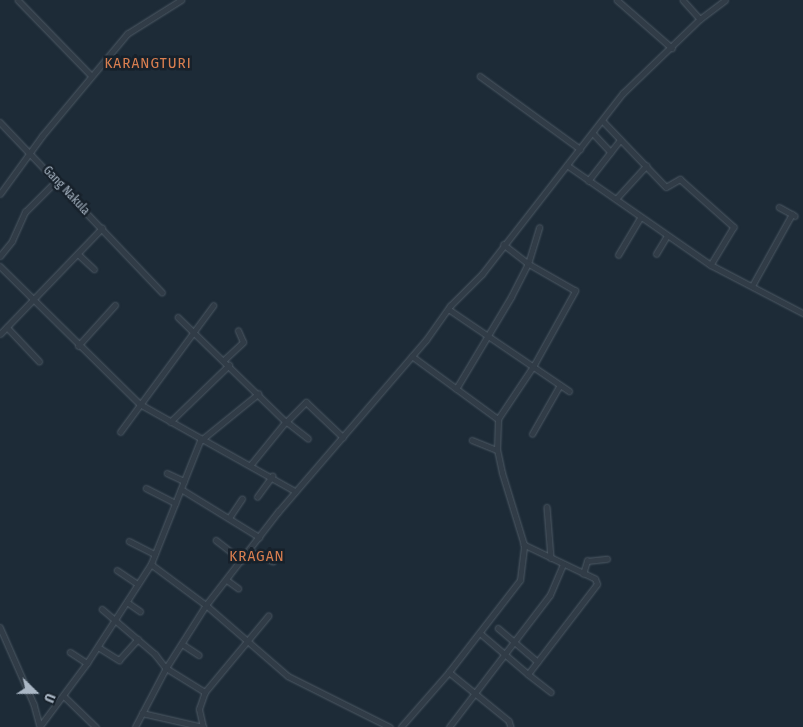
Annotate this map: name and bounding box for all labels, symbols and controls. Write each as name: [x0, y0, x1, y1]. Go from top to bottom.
district label: KARANGTURI: [103, 55, 193, 73]
street label: Gang Nakula: [40, 164, 92, 218]
district label: KRAGAN: [229, 548, 285, 566]
north arrow: [10, 667, 60, 717]
text: U: [40, 691, 59, 705]

